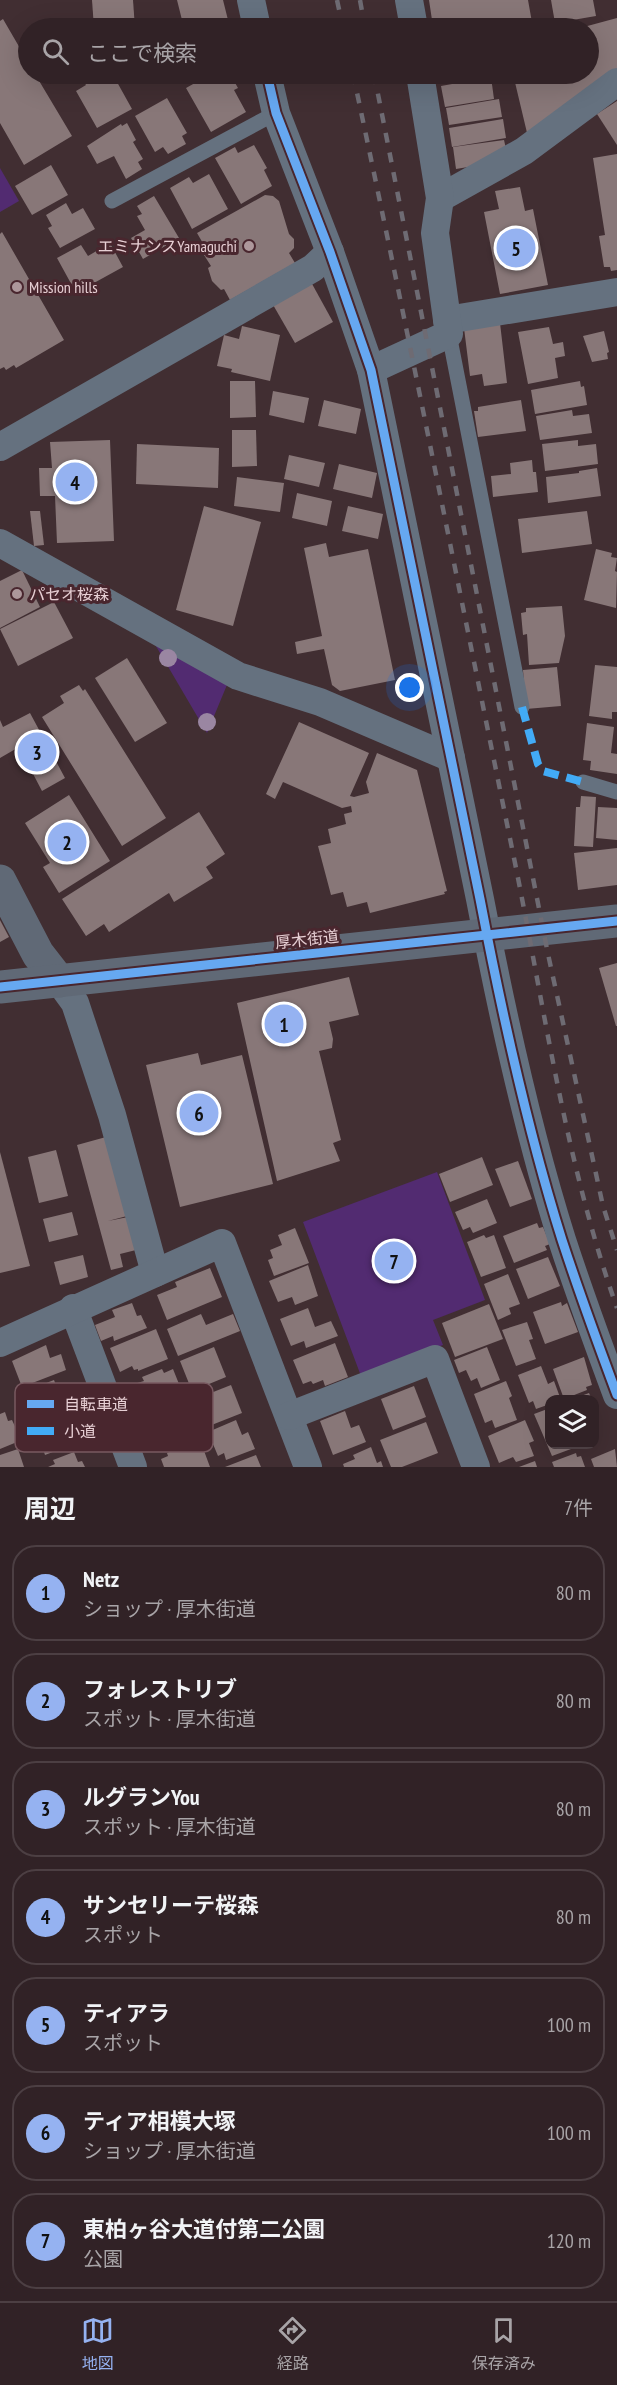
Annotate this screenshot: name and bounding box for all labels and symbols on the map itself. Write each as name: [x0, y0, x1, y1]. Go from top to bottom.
pin: 5: [496, 226, 536, 270]
place label: エミナンスYamaguchi: [98, 236, 237, 256]
marker: エミナンスYamaguchi: [242, 239, 256, 253]
place label: Mission hills: [29, 277, 98, 297]
marker: Mission hills: [10, 280, 24, 294]
pin: 4: [56, 460, 94, 504]
place label: パセオ桜森: [29, 584, 109, 604]
marker: パセオ桜森: [10, 587, 24, 601]
your location: [395, 673, 424, 702]
pin: 3: [18, 730, 57, 774]
pin: 2: [48, 820, 86, 864]
street label: 厚木街道: [274, 926, 340, 952]
pin: 1: [264, 1002, 304, 1046]
pin: 6: [180, 1090, 218, 1136]
pin: 7: [374, 1238, 414, 1284]
legend: [15, 1383, 213, 1452]
text: 自転車道: [64, 1394, 128, 1414]
text: 小道: [64, 1421, 96, 1441]

